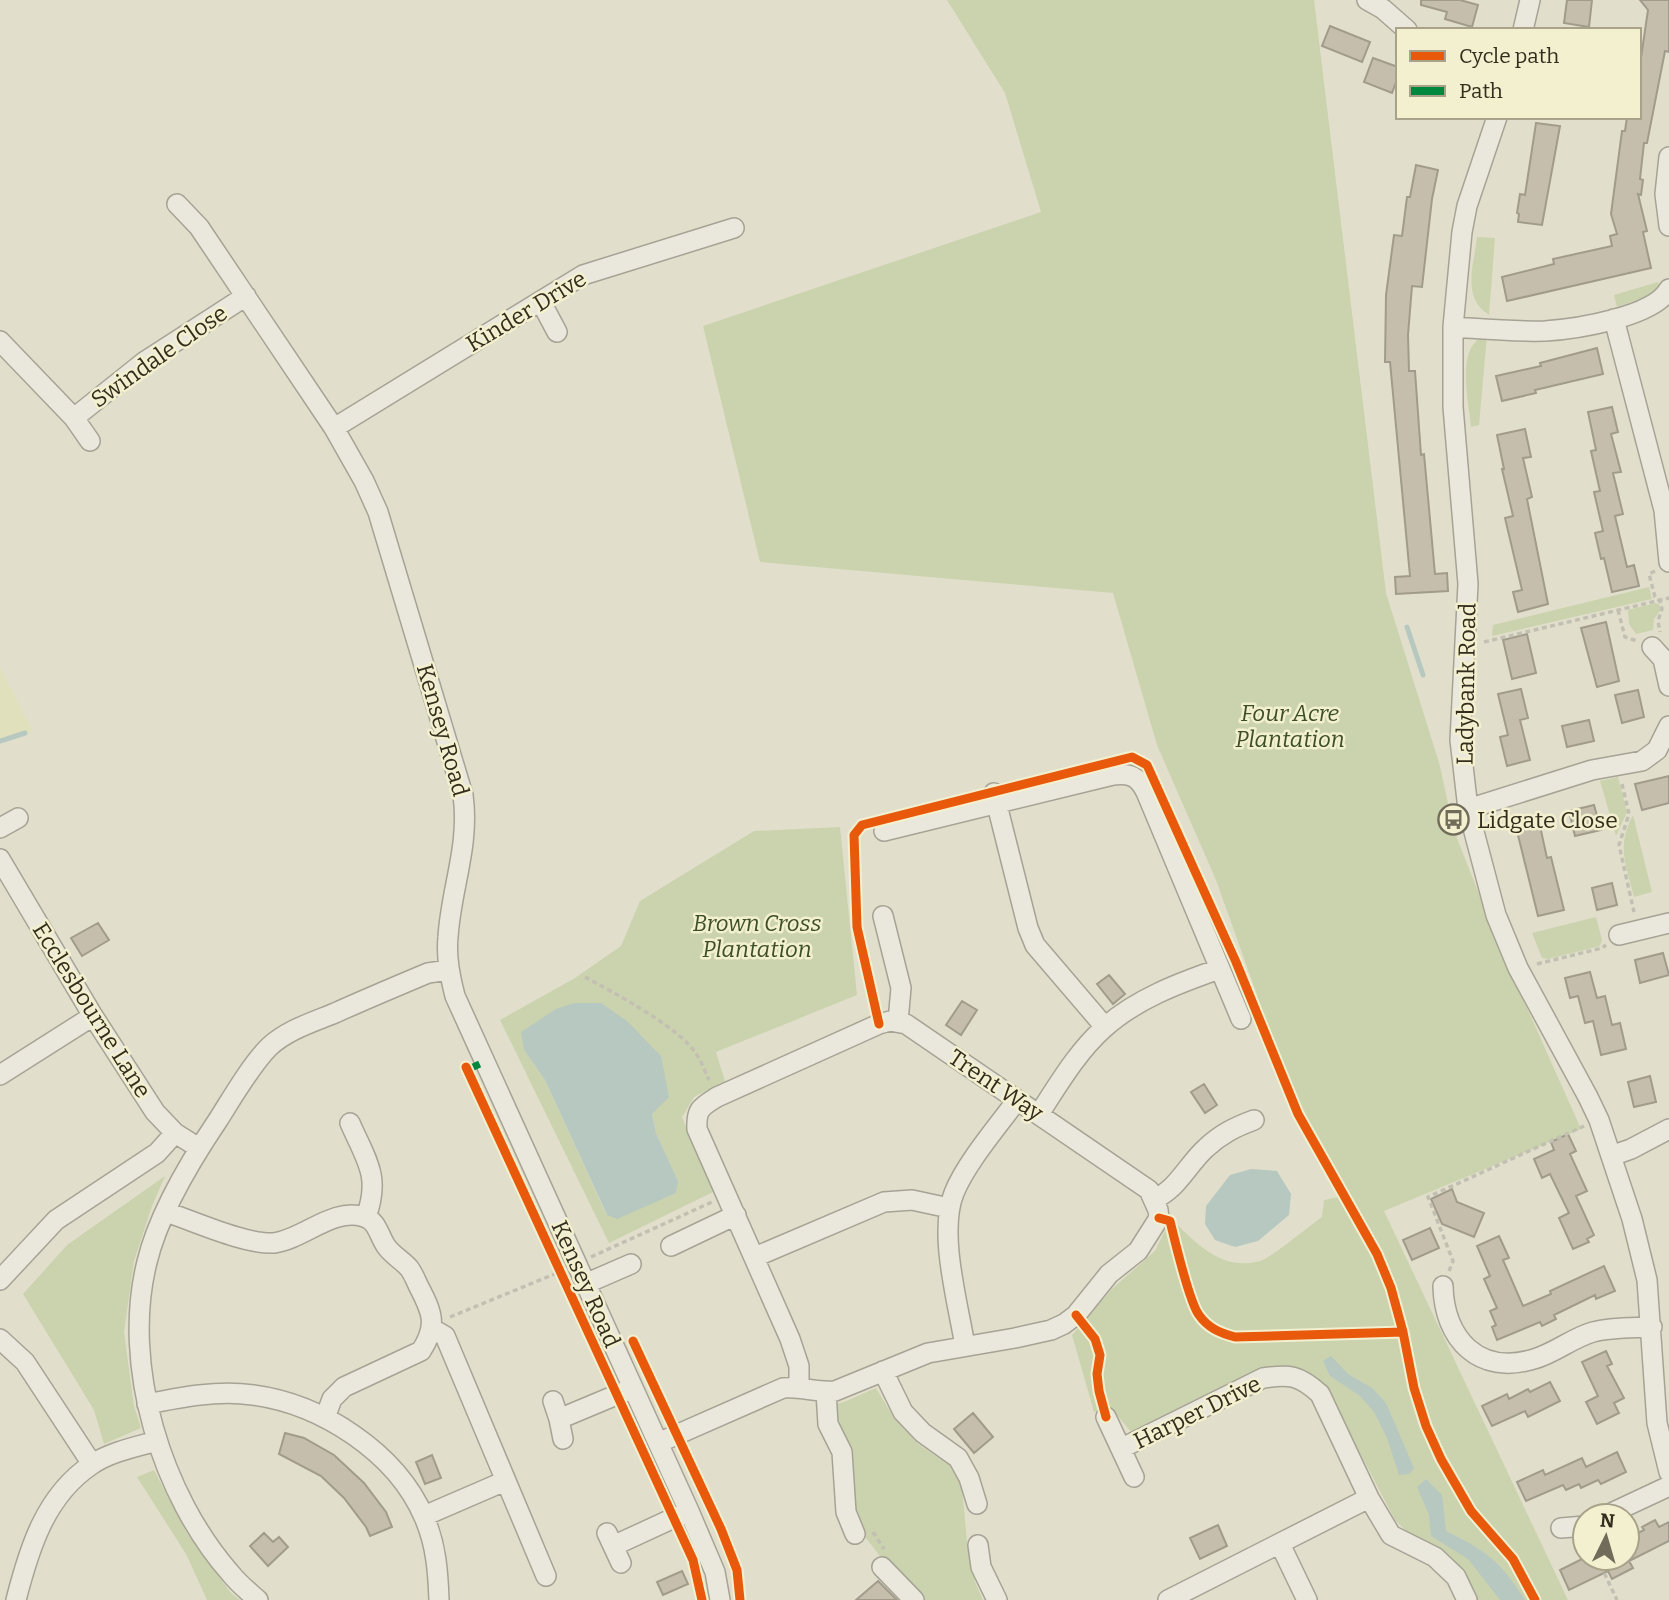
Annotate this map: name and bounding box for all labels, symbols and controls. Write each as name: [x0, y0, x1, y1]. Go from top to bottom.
legend: [1396, 28, 1641, 119]
text: Cycle path: [1459, 43, 1559, 69]
text: Path: [1459, 78, 1503, 104]
street label: Kinder Drive: [461, 264, 591, 358]
street label: Swindale Close: [85, 299, 233, 413]
street label: Ladybank Road: [1451, 602, 1481, 765]
street label: Kensey Road: [411, 661, 475, 800]
park label: Four Acre Plantation: [1235, 699, 1345, 753]
bus stop icon: Lidgate Close: [1437, 803, 1471, 837]
place label: Lidgate Close: [1477, 806, 1618, 834]
park label: Brown Cross Plantation: [693, 909, 821, 963]
street label: Ecclesbourne Lane: [27, 917, 157, 1103]
street label: Trent Way: [943, 1043, 1049, 1127]
street label: Kensey Road: [545, 1216, 627, 1352]
street label: Harper Drive: [1129, 1369, 1265, 1455]
north arrow: [1571, 1502, 1641, 1572]
text: N: [1599, 1508, 1616, 1533]

